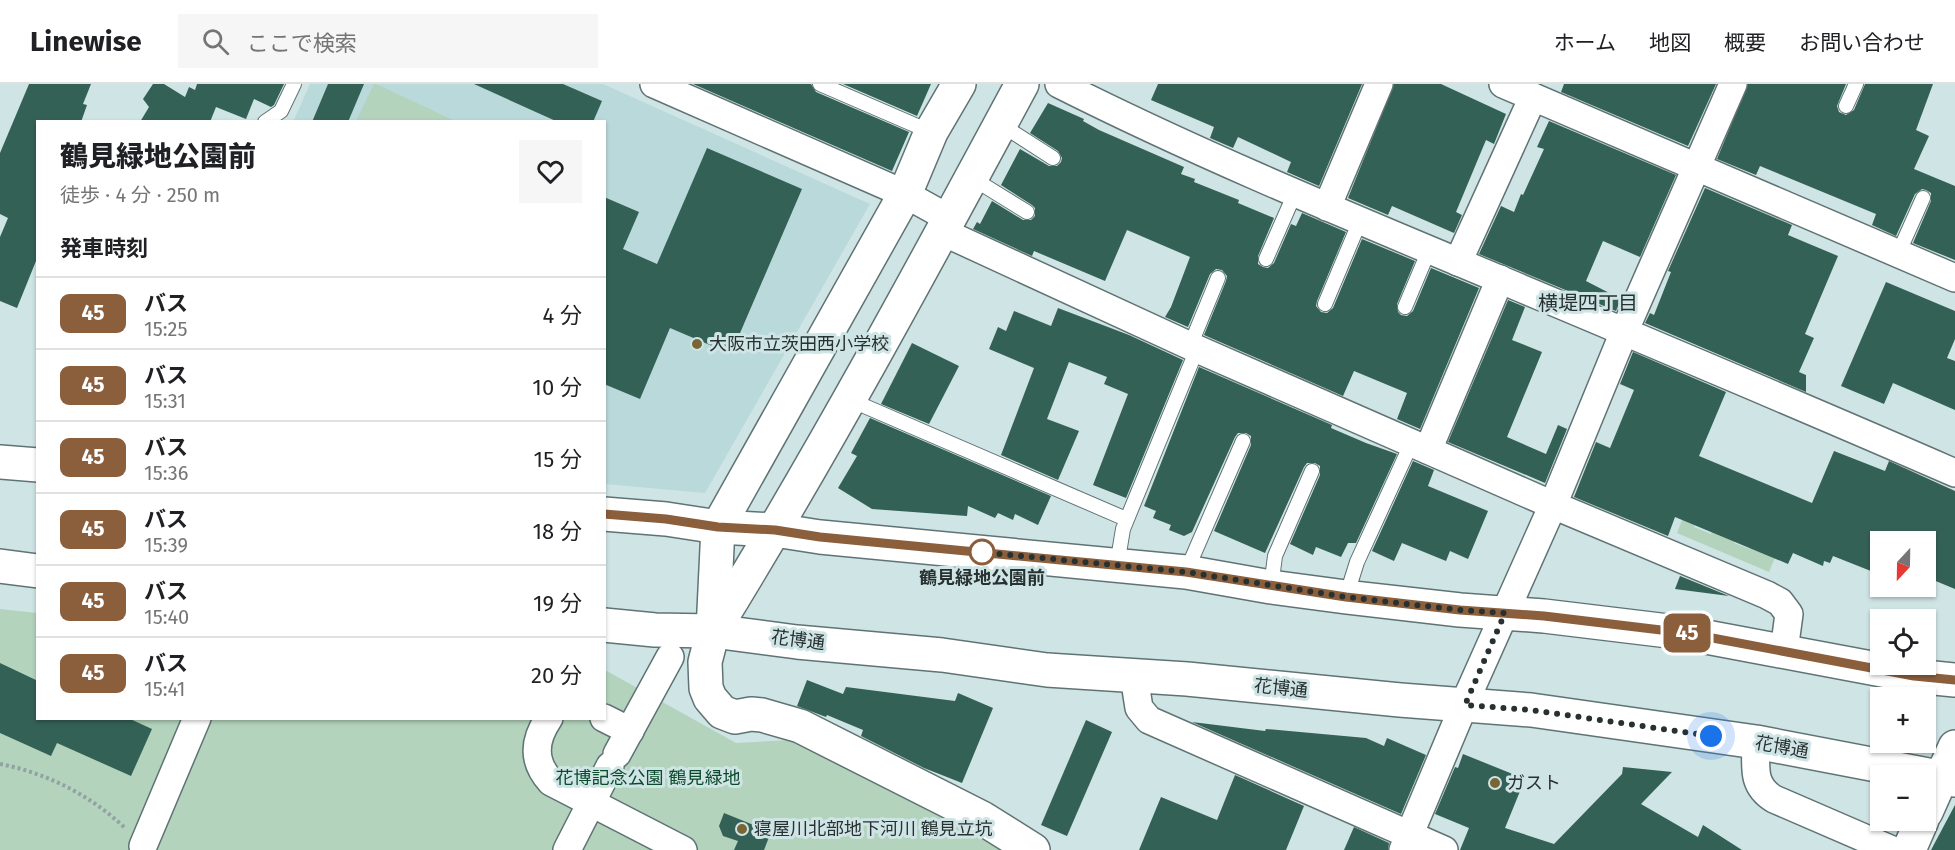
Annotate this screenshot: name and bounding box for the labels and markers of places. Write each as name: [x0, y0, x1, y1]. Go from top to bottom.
place label: 大阪市立茨田西小学校: [709, 333, 889, 355]
marker: 大阪市立茨田西小学校: [690, 337, 704, 351]
marker: 鶴見緑地公園前: [969, 539, 995, 565]
place label: 鶴見緑地公園前: [919, 567, 1045, 589]
place label: ガスト: [1507, 772, 1561, 794]
marker: ガスト: [1488, 776, 1502, 790]
place label: 寝屋川北部地下河川 鶴見立坑: [754, 818, 993, 840]
marker: 寝屋川北部地下河川 鶴見立坑: [735, 822, 749, 836]

